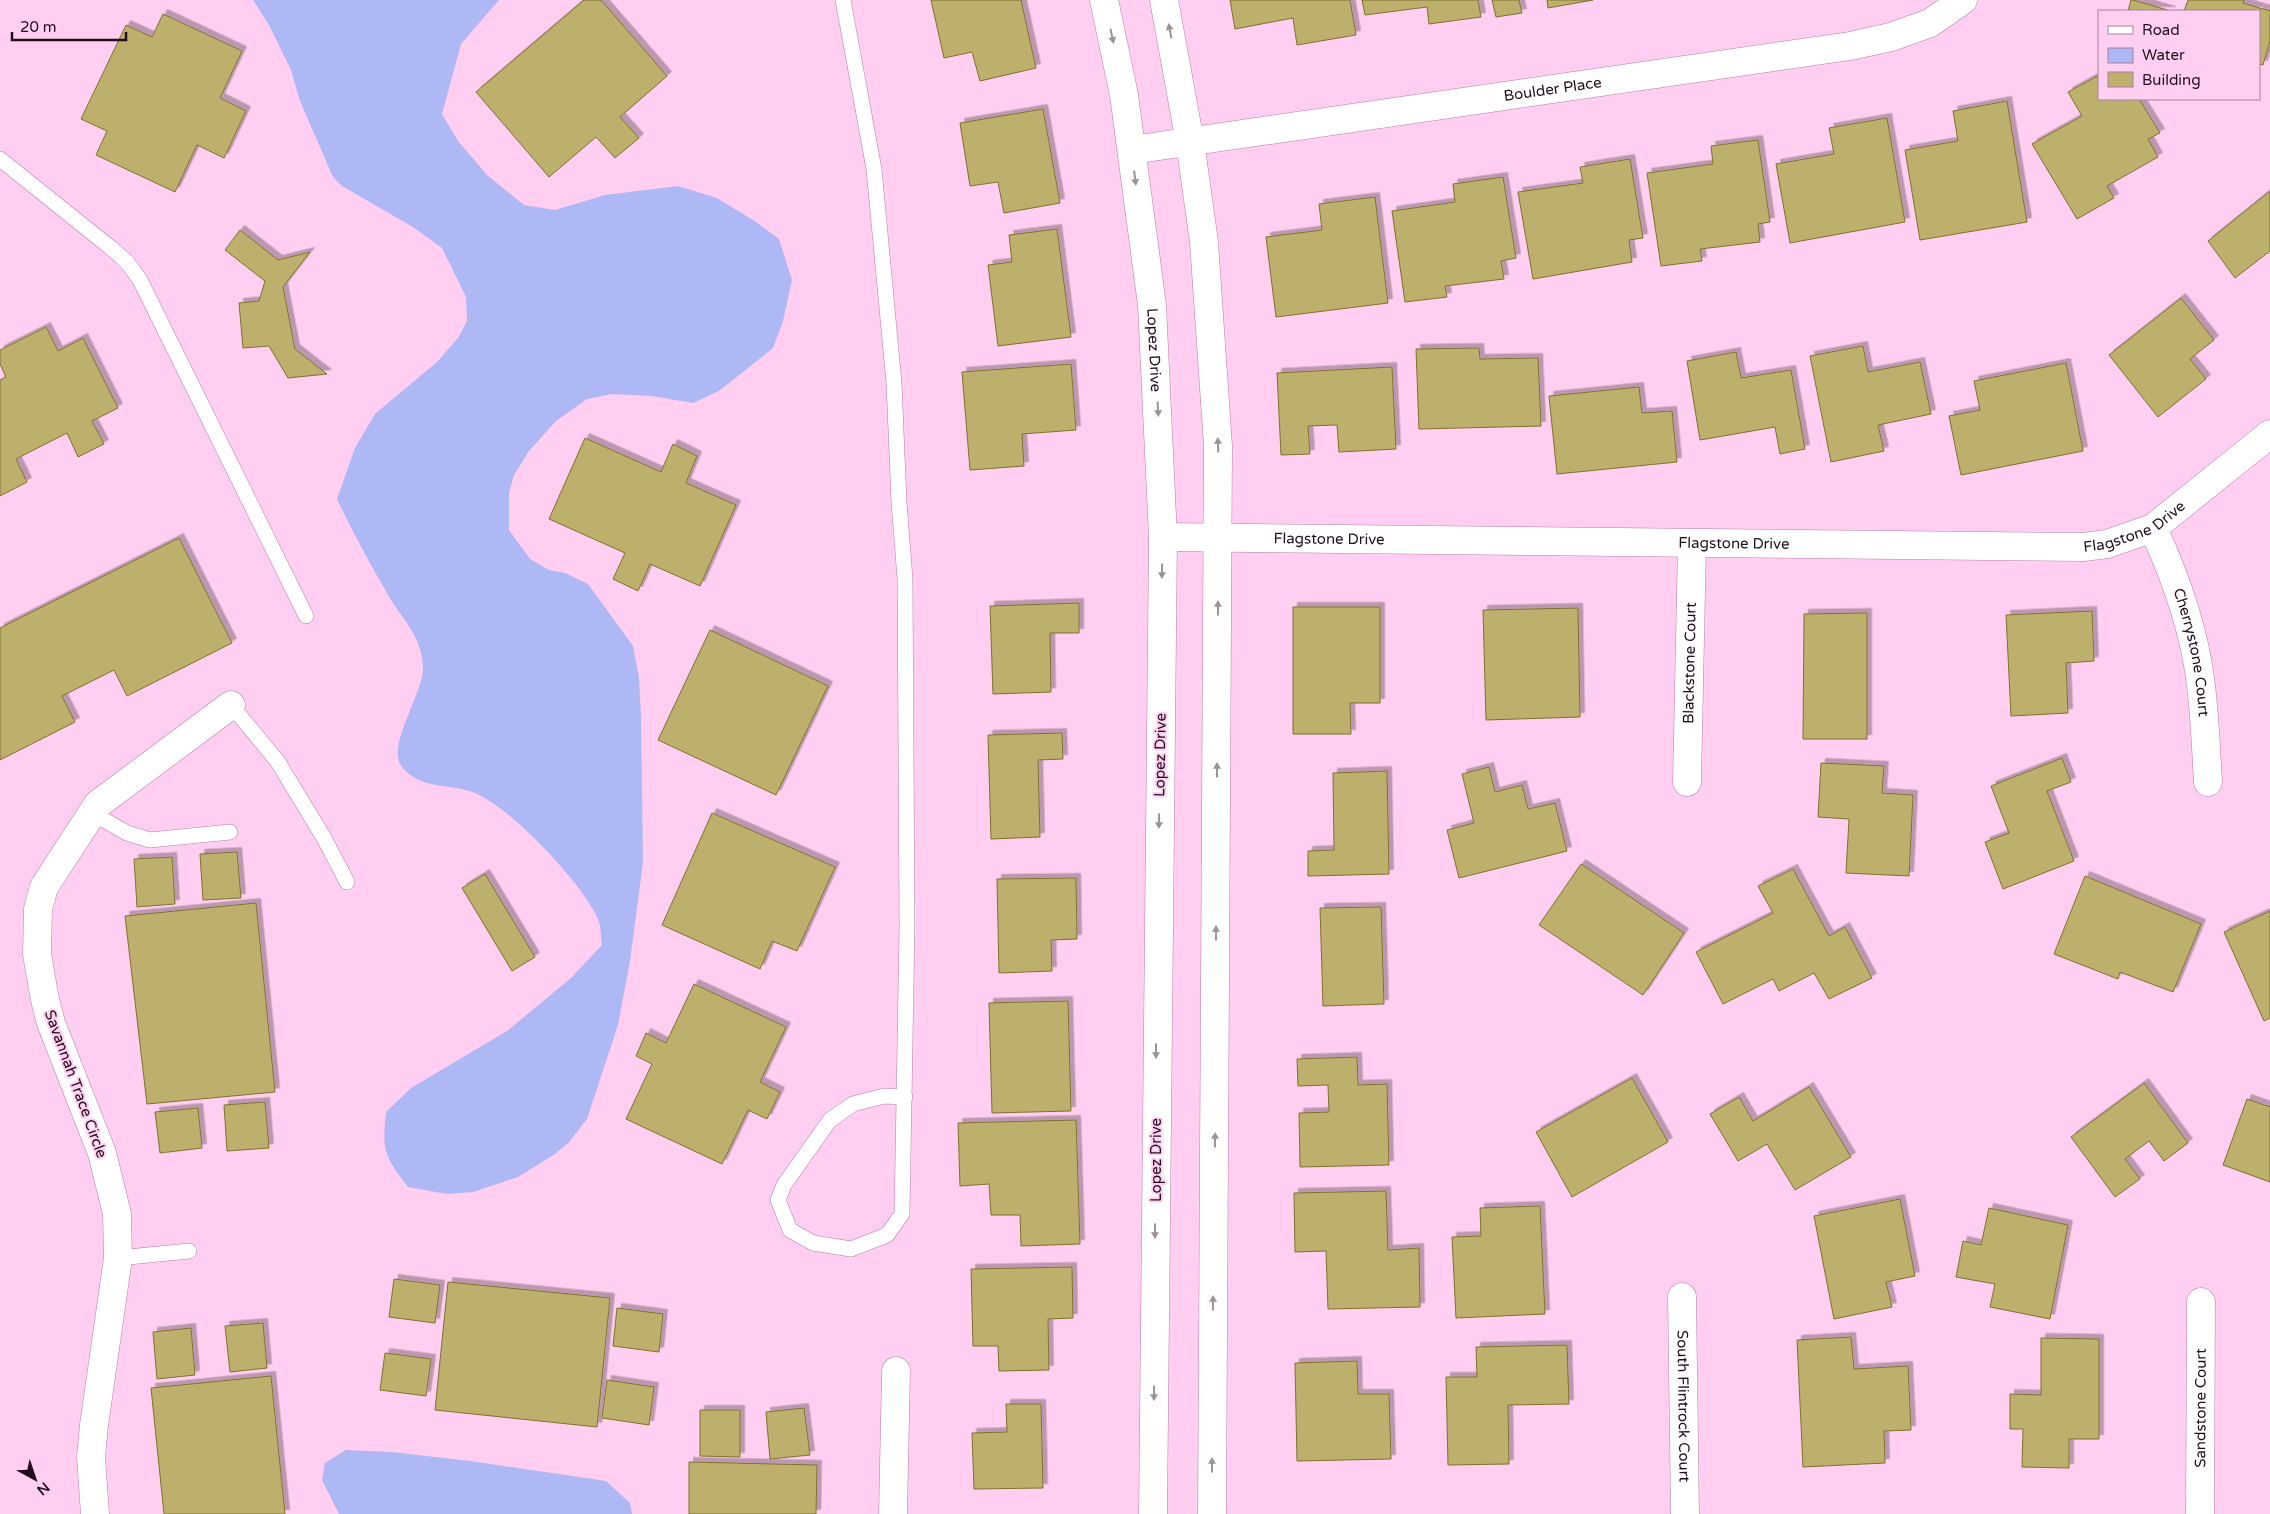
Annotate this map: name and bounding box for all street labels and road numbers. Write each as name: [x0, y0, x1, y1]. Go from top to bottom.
street label: Boulder Place: [1503, 73, 1603, 105]
street label: Lopez Drive: [1143, 308, 1165, 392]
street label: Flagstone Drive: [2082, 497, 2189, 556]
street label: Flagstone Drive: [1273, 529, 1385, 548]
street label: Flagstone Drive: [1678, 534, 1790, 553]
street label: Cherrystone Court: [2169, 586, 2213, 718]
street label: Blackstone Court: [1679, 602, 1700, 724]
street label: Lopez Drive: [1150, 713, 1170, 797]
street label: Savannah Trace Circle: [41, 1008, 111, 1160]
street label: Lopez Drive: [1147, 1118, 1165, 1202]
street label: South Flintrock Court: [1673, 1330, 1694, 1482]
street label: Sandstone Court: [2191, 1348, 2210, 1468]

